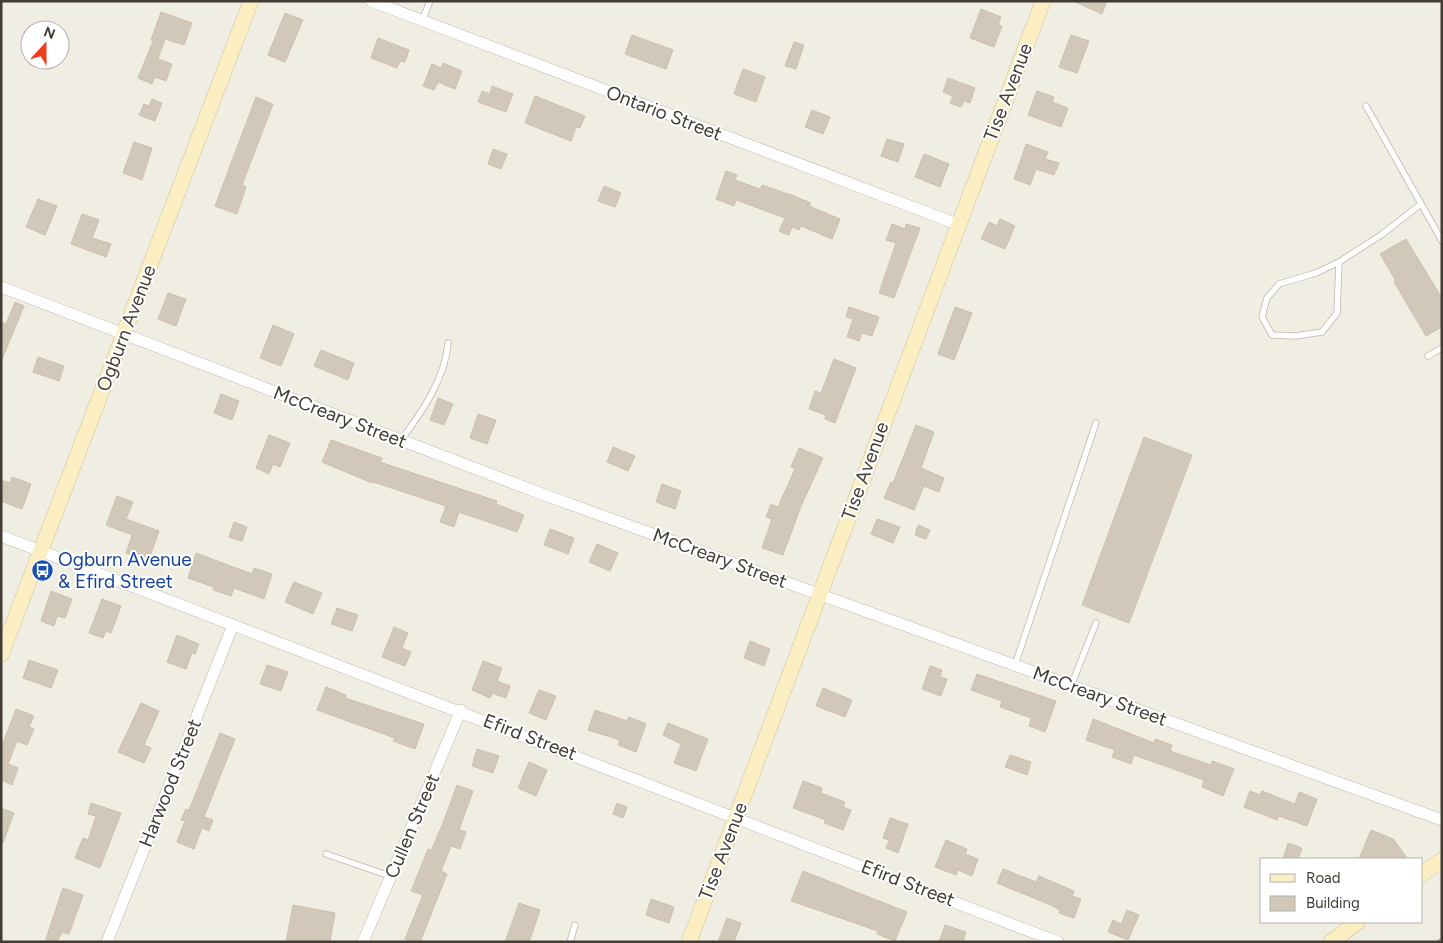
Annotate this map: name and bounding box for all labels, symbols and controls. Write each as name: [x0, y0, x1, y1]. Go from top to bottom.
north arrow: [20, 20, 70, 70]
text: N: [41, 23, 58, 43]
street label: Tise Avenue: [979, 40, 1037, 144]
street label: Ontario Street: [603, 80, 725, 146]
street label: Ogburn Avenue: [91, 262, 161, 394]
street label: McCreary Street: [270, 381, 410, 453]
street label: Tise Avenue: [837, 419, 893, 523]
street label: McCreary Street: [650, 523, 790, 593]
place label: Ogburn Avenue & Efird Street: [58, 548, 192, 593]
bus stop icon: Ogburn Avenue & Efird Street: [30, 558, 54, 582]
street label: McCreary Street: [1030, 661, 1170, 731]
street label: Efird Street: [480, 709, 580, 765]
street label: Harwood Street: [134, 716, 206, 850]
street label: Cullen Street: [380, 770, 444, 882]
street label: Tise Avenue: [694, 799, 752, 903]
street label: Efird Street: [858, 855, 958, 911]
legend: [1260, 858, 1423, 923]
text: Road: [1306, 869, 1341, 887]
text: Building: [1306, 894, 1360, 912]

